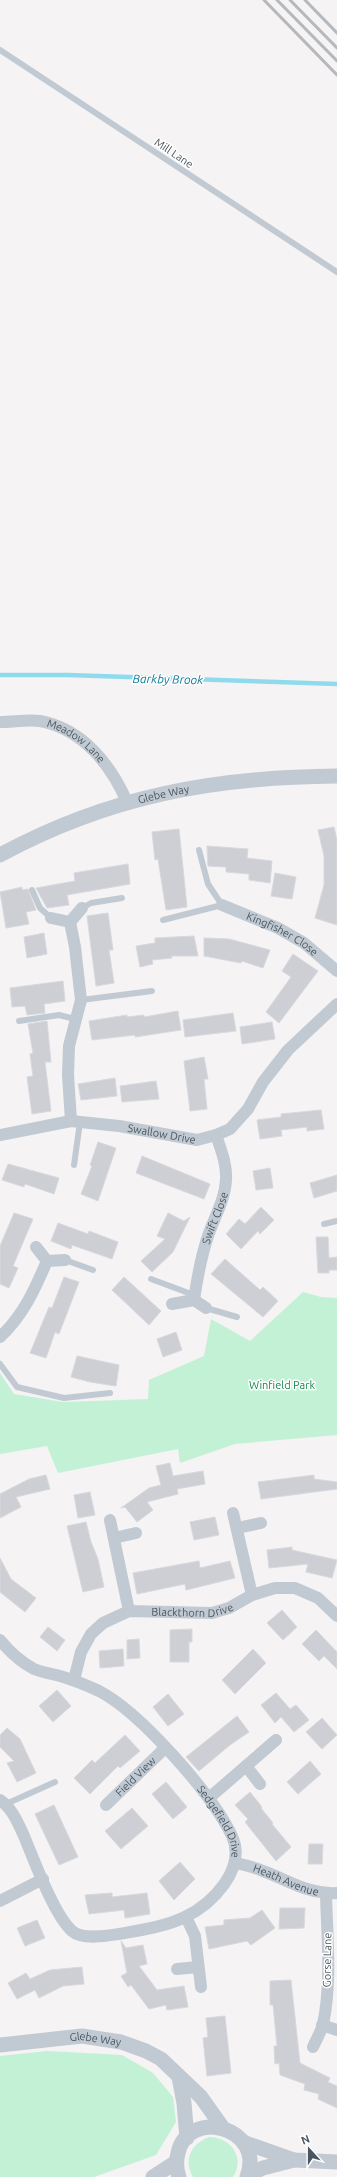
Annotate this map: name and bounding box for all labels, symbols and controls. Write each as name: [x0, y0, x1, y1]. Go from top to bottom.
street label: Mill Lane: [152, 136, 196, 170]
water label: Barkby Brook: [133, 672, 204, 686]
street label: Meadow Lane: [46, 717, 108, 765]
street label: Glebe Way: [136, 783, 191, 806]
street label: Kingfisher Close: [245, 910, 320, 958]
street label: Swallow Drive: [127, 1122, 197, 1146]
street label: Swift Close: [200, 1190, 230, 1245]
park label: Winfield Park: [249, 1379, 315, 1391]
street label: Blackthorn Drive: [151, 1601, 235, 1619]
street label: Field View: [113, 1754, 158, 1799]
street label: Sedgefield Drive: [195, 1783, 242, 1858]
street label: Heath Avenue: [252, 1862, 320, 1898]
street label: Gorse Lane: [321, 1932, 333, 1988]
street label: Glebe Way: [69, 2030, 123, 2048]
north arrow: [289, 2129, 329, 2169]
text: N: [299, 2133, 311, 2147]

